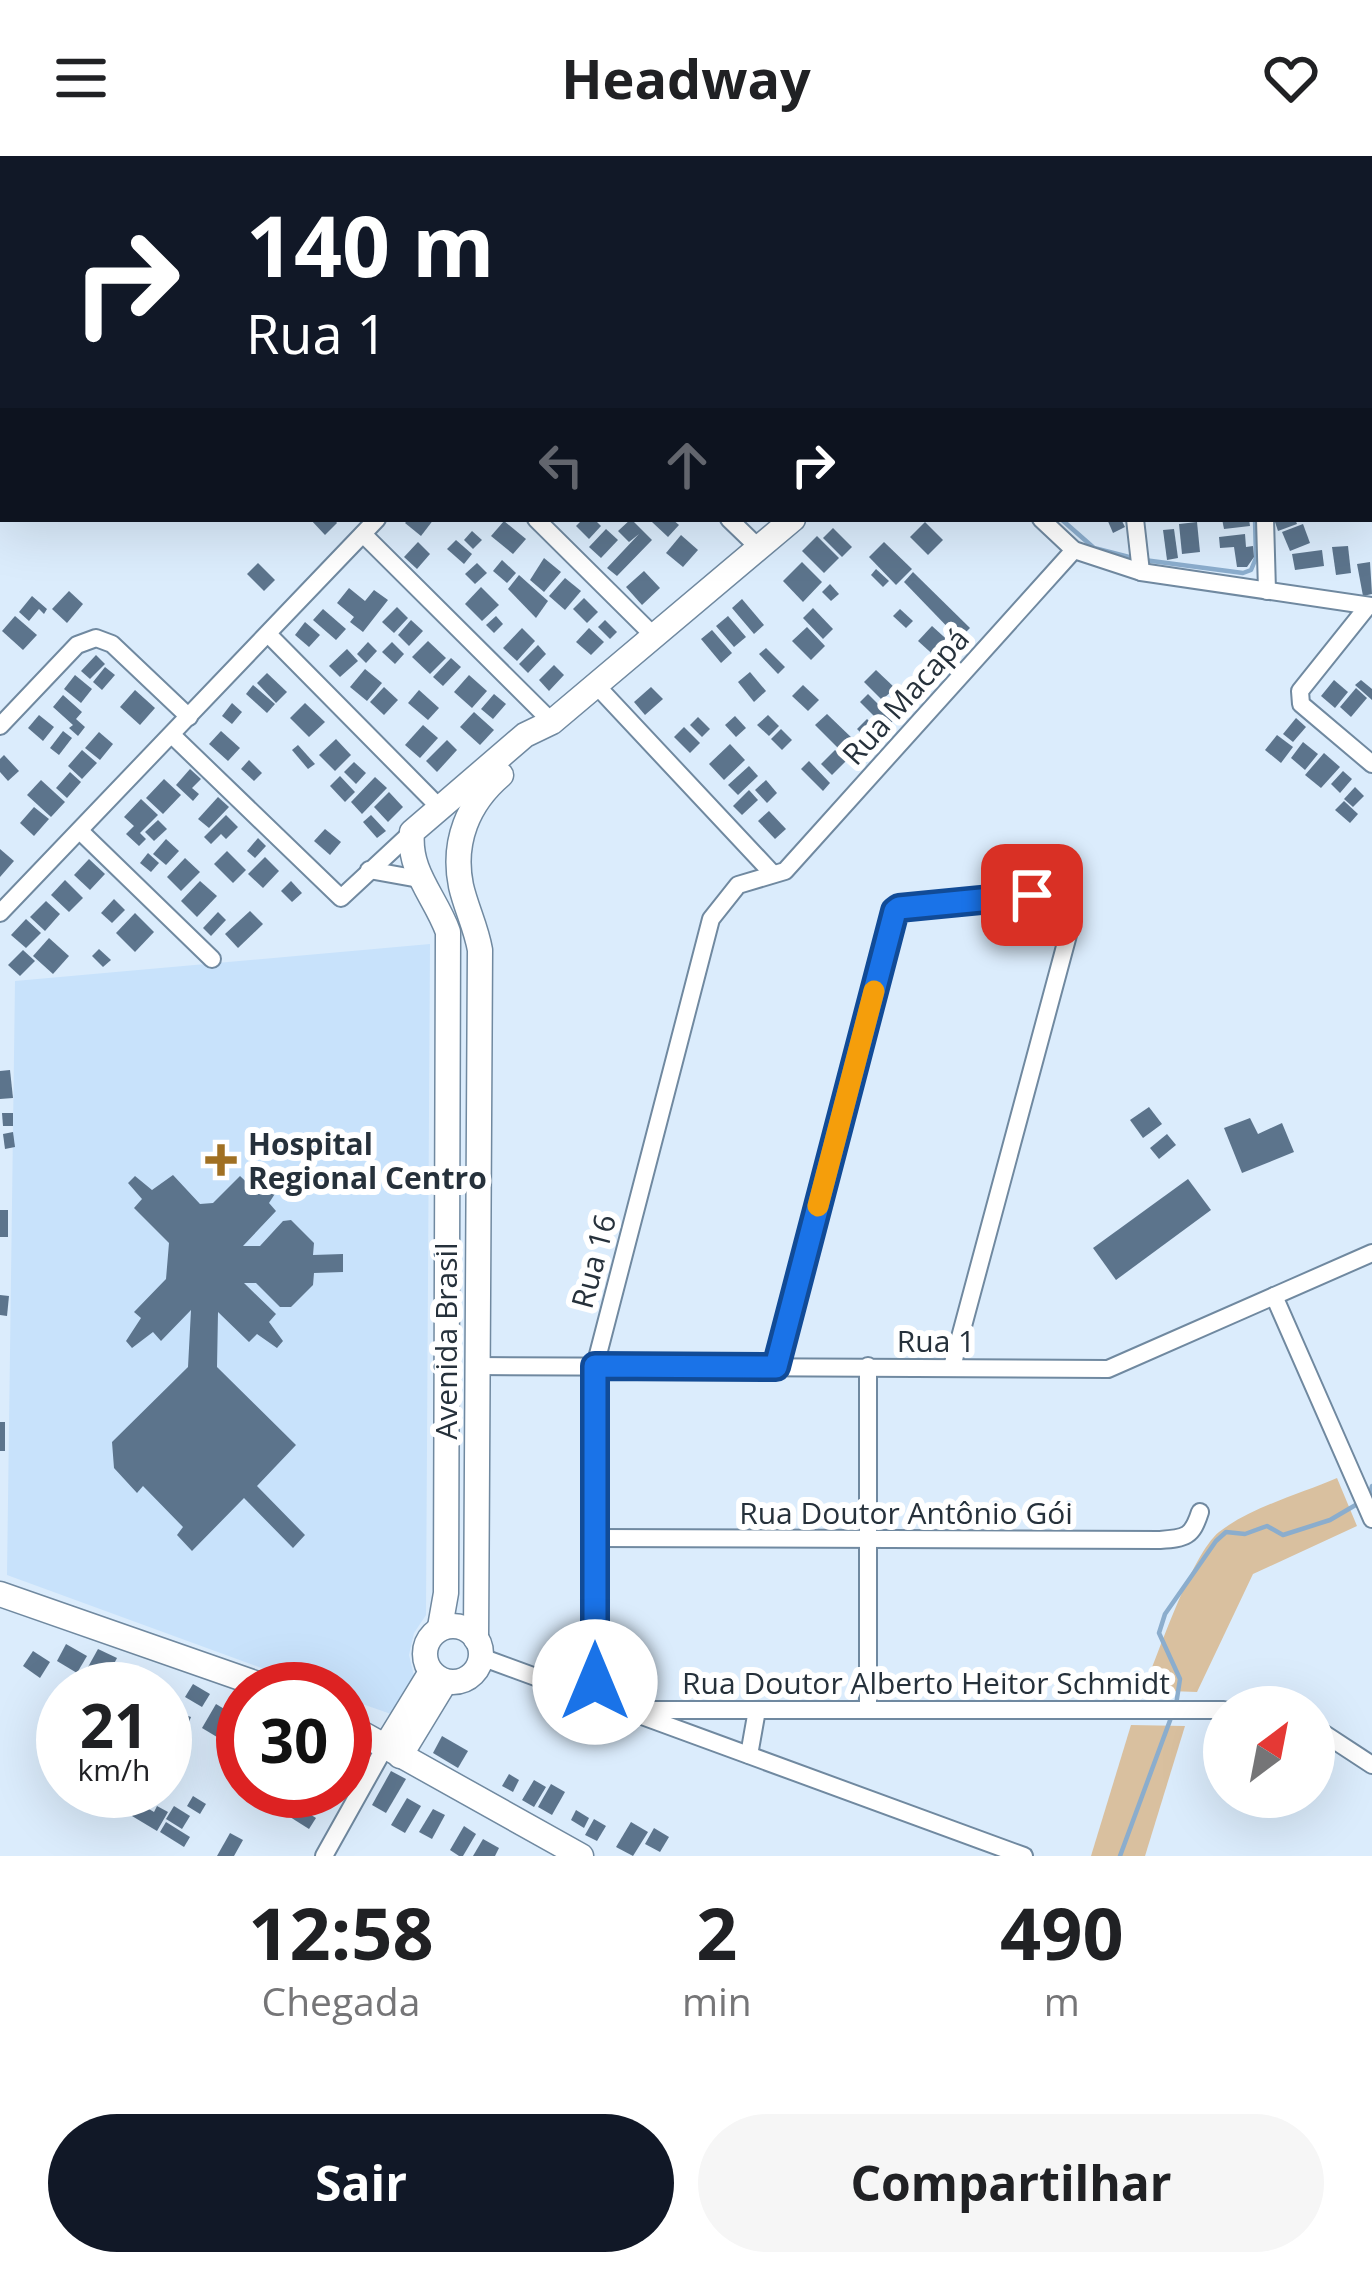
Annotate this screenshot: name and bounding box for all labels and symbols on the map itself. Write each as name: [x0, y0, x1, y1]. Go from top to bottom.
street label: Rua Macapá: [833, 619, 977, 773]
pin: [981, 844, 1083, 946]
place label: Hospital Regional Centro: [248, 1123, 487, 1198]
marker: Hospital Regional Centro: [205, 1144, 237, 1176]
street label: Rua 16: [561, 1209, 625, 1313]
street label: Avenida Brasil: [425, 1242, 466, 1440]
street label: Rua 1: [897, 1320, 975, 1361]
street label: Rua Doutor Antônio Gói: [739, 1492, 1073, 1533]
position arrow: [532, 1619, 658, 1745]
speed limit sign: 30: [216, 1662, 372, 1818]
street label: Rua Doutor Alberto Heitor Schmidt: [682, 1662, 1170, 1703]
north arrow: [1203, 1686, 1335, 1818]

